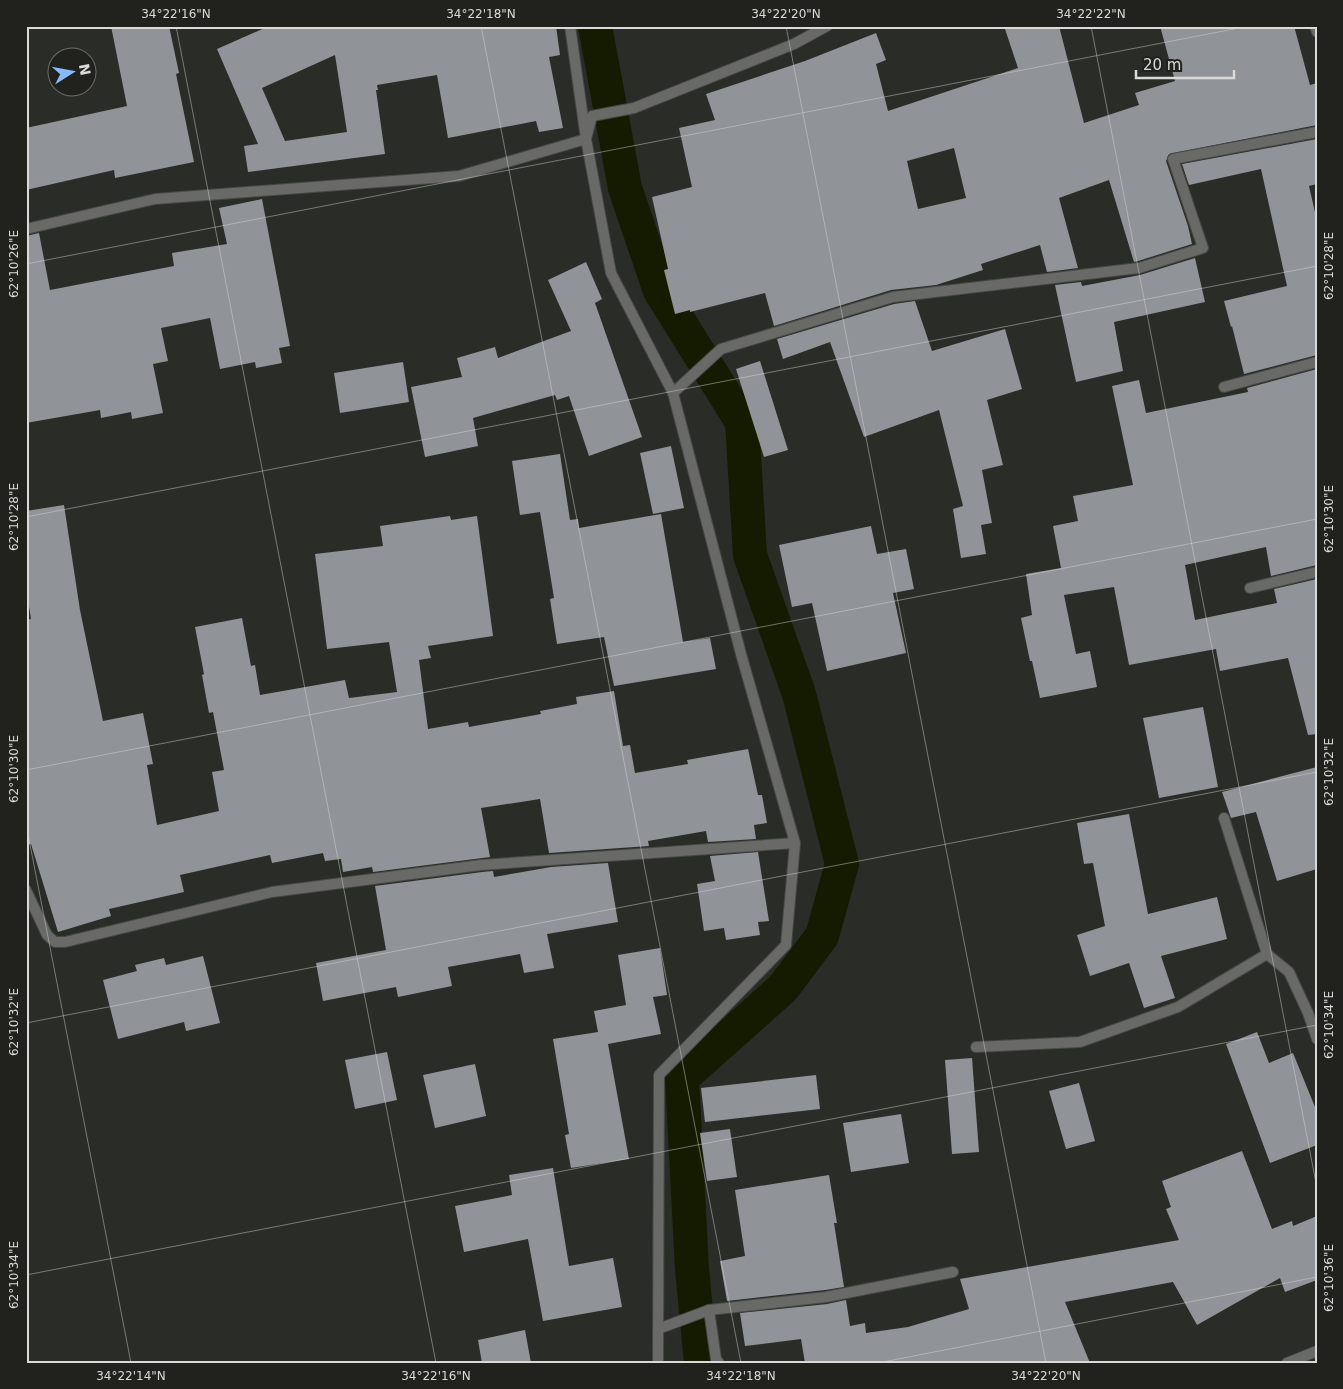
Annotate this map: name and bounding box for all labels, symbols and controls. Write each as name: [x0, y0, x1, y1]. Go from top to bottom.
text: 34°22'16"N: [141, 7, 211, 21]
text: 34°22'18"N: [446, 7, 516, 21]
text: 34°22'20"N: [751, 7, 821, 21]
text: 34°22'22"N: [1056, 7, 1126, 21]
north arrow: [48, 48, 98, 98]
scale bar: [1136, 48, 1233, 80]
text: 20 m: [1143, 56, 1181, 74]
text: N: [76, 62, 94, 77]
text: 62°10'26"E: [7, 230, 21, 298]
text: 62°10'28"E: [1322, 232, 1336, 300]
text: 62°10'28"E: [7, 483, 21, 551]
text: 62°10'30"E: [1322, 485, 1336, 553]
text: 62°10'30"E: [7, 735, 21, 803]
text: 62°10'32"E: [1322, 738, 1336, 806]
text: 62°10'32"E: [7, 988, 21, 1056]
text: 62°10'34"E: [1322, 991, 1336, 1059]
text: 62°10'34"E: [7, 1241, 21, 1309]
text: 62°10'36"E: [1322, 1244, 1336, 1312]
text: 34°22'14"N: [96, 1369, 166, 1383]
text: 34°22'16"N: [401, 1369, 471, 1383]
text: 34°22'18"N: [706, 1369, 776, 1383]
text: 34°22'20"N: [1011, 1369, 1081, 1383]

